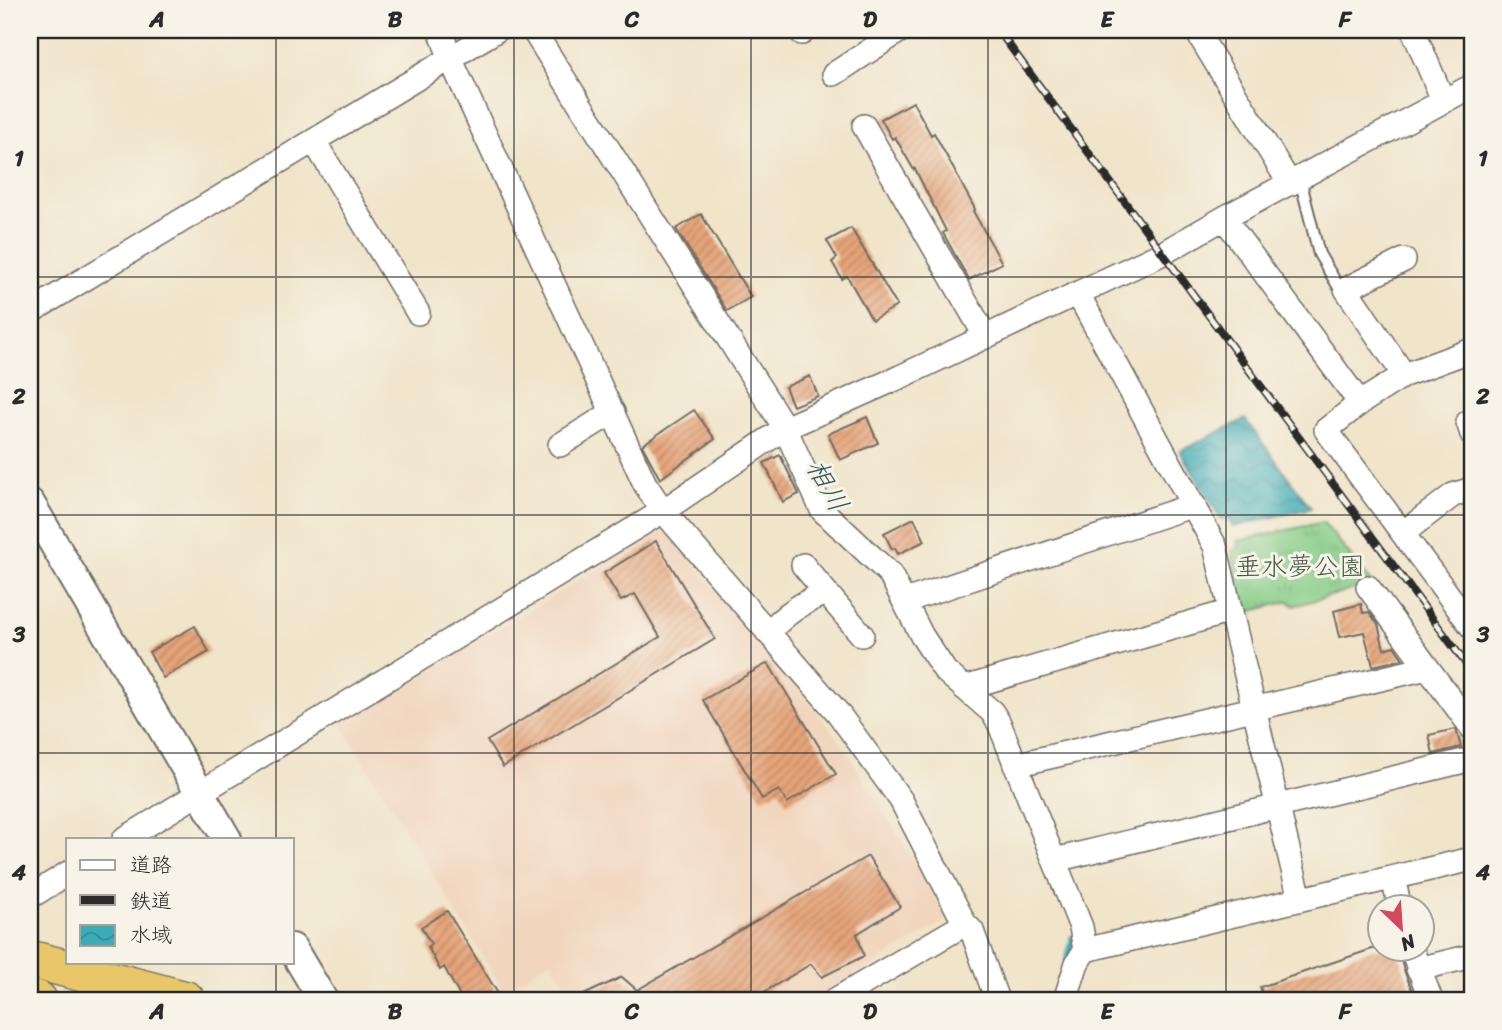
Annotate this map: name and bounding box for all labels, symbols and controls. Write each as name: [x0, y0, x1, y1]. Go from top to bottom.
text: A: [148, 0, 165, 40]
text: B: [388, 0, 403, 40]
text: C: [624, 0, 640, 40]
text: D: [863, 0, 878, 40]
text: E: [1101, 0, 1116, 40]
text: F: [1338, 0, 1353, 40]
text: 1: [14, 138, 24, 179]
text: 1: [1478, 138, 1488, 179]
text: 2: [11, 376, 26, 417]
text: 2: [1475, 376, 1490, 417]
water label: 相川: [793, 449, 863, 522]
park label: 垂水夢公園: [1235, 543, 1365, 589]
text: 3: [12, 614, 26, 655]
text: 3: [1476, 614, 1490, 655]
legend: [66, 838, 294, 964]
text: 道路: [130, 846, 172, 884]
text: 4: [11, 852, 27, 893]
text: 4: [1475, 852, 1491, 893]
text: 鉄道: [130, 882, 172, 920]
north arrow: [1366, 894, 1436, 964]
text: 水域: [130, 916, 172, 954]
text: N: [1394, 925, 1422, 961]
text: A: [148, 991, 165, 1030]
text: B: [388, 991, 403, 1030]
text: C: [624, 991, 640, 1030]
text: D: [863, 991, 878, 1030]
text: E: [1101, 991, 1116, 1030]
text: F: [1338, 991, 1353, 1030]

